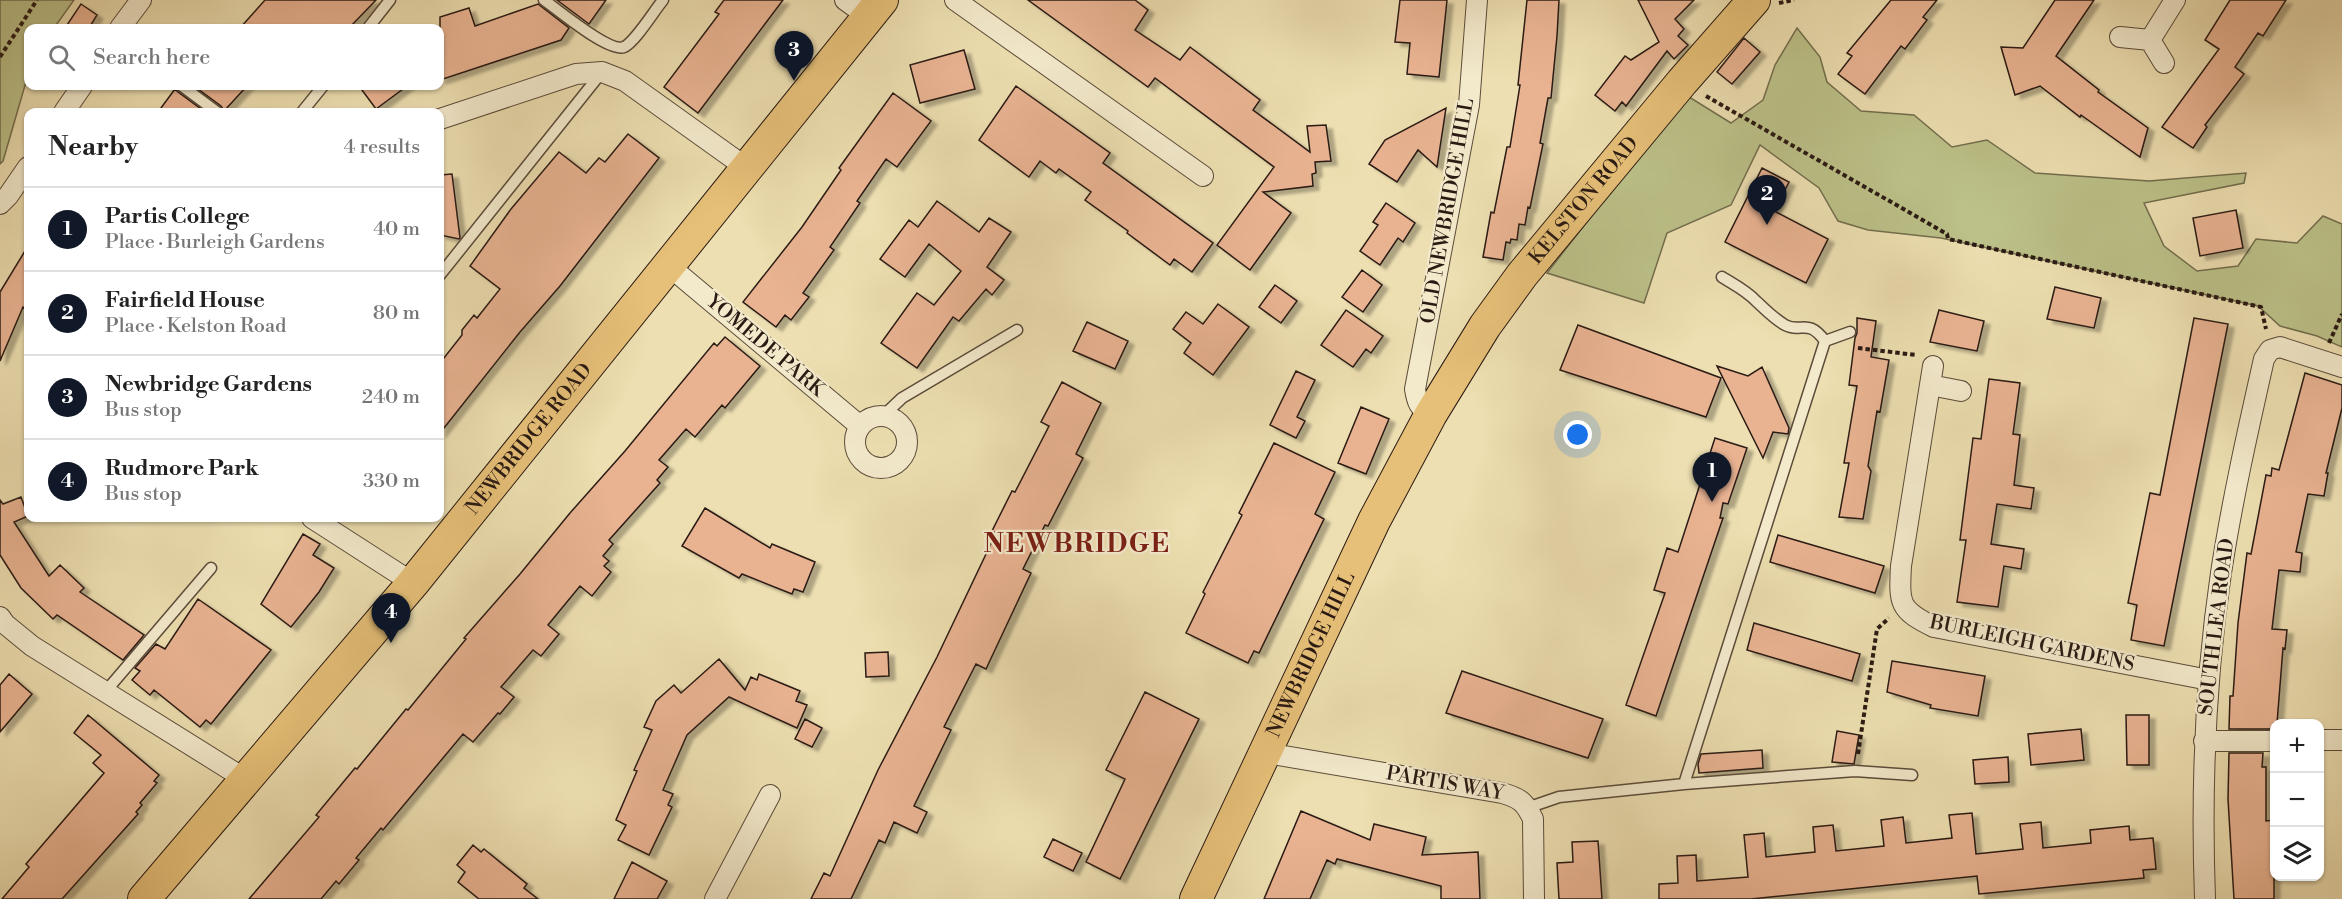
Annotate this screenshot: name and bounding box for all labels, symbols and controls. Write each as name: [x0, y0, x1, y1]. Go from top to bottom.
search box: [24, 24, 444, 90]
pin: 3: [774, 32, 814, 81]
icon: search: [45, 41, 78, 74]
text: Search here: [93, 44, 210, 71]
street label: OLD NEWBRIDGE HILL: [1416, 96, 1480, 326]
text: Nearby: [48, 131, 138, 163]
street label: KELSTON ROAD: [1523, 131, 1644, 270]
text: 4 results: [343, 135, 420, 160]
pin: 2: [1748, 176, 1786, 225]
text: Partis College: [105, 203, 250, 230]
text: 1: [63, 217, 72, 242]
text: 40 m: [373, 217, 420, 242]
text: Place · Burleigh Gardens: [105, 230, 325, 255]
text: Fairfield House: [105, 287, 265, 314]
street label: YOMEDE PARK: [700, 289, 830, 404]
text: 2: [61, 301, 74, 326]
text: 80 m: [373, 301, 420, 326]
text: Place · Kelston Road: [105, 314, 286, 339]
street label: NEWBRIDGE ROAD: [460, 358, 597, 520]
text: Newbridge Gardens: [105, 371, 312, 398]
text: 3: [61, 385, 74, 410]
text: 240 m: [362, 385, 420, 410]
text: Bus stop: [105, 398, 182, 423]
your location: [1563, 420, 1592, 449]
pin: 1: [1692, 452, 1732, 502]
text: Rudmore Park: [105, 455, 259, 482]
text: 4: [61, 469, 74, 494]
text: 330 m: [363, 469, 420, 494]
text: Bus stop: [105, 482, 182, 507]
district label: NEWBRIDGE: [984, 528, 1170, 560]
street label: SOUTH LEA ROAD: [2194, 537, 2240, 717]
street label: NEWBRIDGE HILL: [1261, 568, 1361, 742]
pin: 4: [372, 594, 410, 643]
street label: BURLEIGH GARDENS: [1926, 610, 2137, 678]
map controls: [2270, 719, 2324, 881]
button: +: [2270, 719, 2324, 773]
street label: PARTIS WAY: [1384, 761, 1507, 807]
button: −: [2270, 773, 2324, 827]
button: layers: [2270, 827, 2324, 881]

